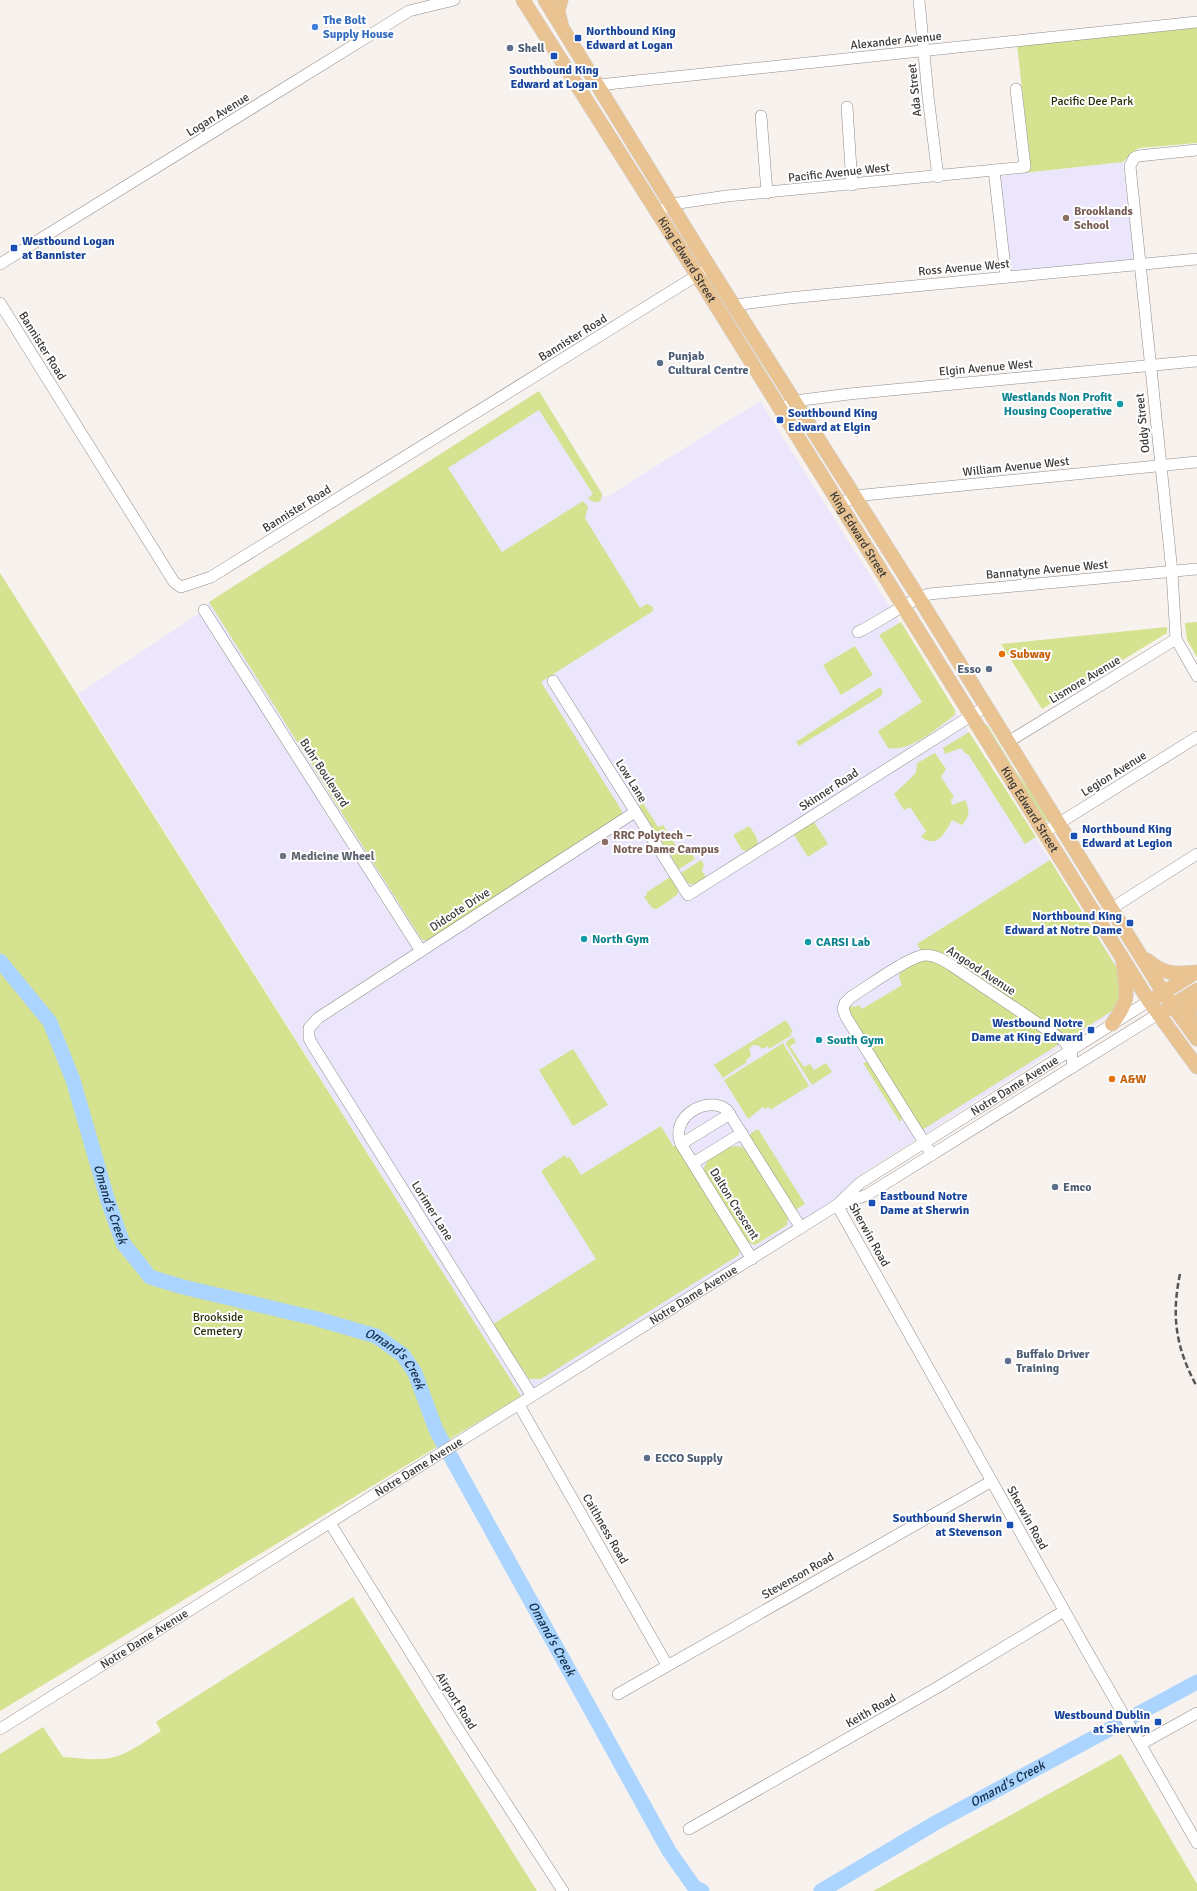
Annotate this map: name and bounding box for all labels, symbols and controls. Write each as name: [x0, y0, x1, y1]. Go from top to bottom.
place label: The Bolt Supply House: [323, 13, 394, 42]
marker: The Bolt Supply House: [310, 22, 320, 32]
place label: Northbound King Edward at Logan: [586, 24, 676, 53]
street label: Alexander Avenue: [850, 29, 942, 53]
marker: Northbound King Edward at Logan: [573, 33, 583, 43]
place label: Shell: [518, 41, 545, 56]
marker: Shell: [505, 43, 515, 53]
marker: Southbound King Edward at Logan: [549, 51, 559, 61]
place label: Southbound King Edward at Logan: [509, 63, 599, 92]
street label: Ada Street: [905, 63, 925, 117]
street label: Logan Avenue: [184, 90, 252, 140]
park label: Pacific Dee Park: [1051, 94, 1133, 109]
street label: Pacific Avenue West: [787, 160, 891, 186]
place label: Brooklands School: [1074, 204, 1134, 233]
marker: Brooklands School: [1061, 213, 1071, 223]
street label: King Edward Street: [655, 214, 720, 305]
place label: Westbound Logan at Bannister: [22, 234, 115, 263]
marker: Westbound Logan at Bannister: [9, 243, 19, 253]
street label: Ross Avenue West: [918, 257, 1010, 279]
street label: Bannister Road: [15, 309, 69, 383]
street label: Bannister Road: [536, 311, 610, 365]
place label: Punjab Cultural Centre: [668, 349, 749, 378]
street label: Elgin Avenue West: [938, 356, 1034, 380]
marker: Punjab Cultural Centre: [655, 358, 665, 368]
place label: Westlands Non Profit Housing Cooperative: [1002, 390, 1112, 419]
street label: Oddy Street: [1132, 392, 1154, 454]
marker: Westlands Non Profit Housing Cooperative: [1115, 399, 1125, 409]
place label: Southbound King Edward at Elgin: [788, 406, 878, 435]
marker: Southbound King Edward at Elgin: [775, 415, 785, 425]
street label: William Avenue West: [962, 454, 1070, 480]
street label: Bannister Road: [260, 482, 334, 536]
street label: King Edward Street: [826, 489, 891, 580]
street label: Bannatyne Avenue West: [985, 557, 1109, 583]
place label: Subway: [1010, 647, 1051, 662]
marker: Subway: [997, 649, 1007, 659]
street label: Lismore Avenue: [1047, 653, 1123, 707]
place label: Esso: [957, 662, 981, 677]
marker: Esso: [984, 664, 994, 674]
street label: Buhr Boulevard: [296, 736, 352, 810]
street label: Legion Avenue: [1078, 748, 1150, 800]
street label: Low Lane: [612, 757, 650, 805]
street label: King Edward Street: [997, 764, 1062, 855]
street label: Skinner Road: [797, 765, 861, 815]
place label: Northbound King Edward at Legion: [1082, 822, 1173, 851]
place label: RRC Polytech – Notre Dame Campus: [613, 828, 720, 857]
marker: Northbound King Edward at Legion: [1069, 831, 1079, 841]
marker: RRC Polytech – Notre Dame Campus: [600, 837, 610, 847]
place label: Medicine Wheel: [291, 849, 375, 864]
marker: Medicine Wheel: [278, 851, 288, 861]
street label: Didcote Drive: [427, 885, 493, 935]
place label: Northbound King Edward at Notre Dame: [1005, 909, 1123, 938]
marker: Northbound King Edward at Notre Dame: [1125, 918, 1135, 928]
place label: North Gym: [592, 932, 649, 947]
marker: North Gym: [579, 934, 589, 944]
place label: CARSI Lab: [816, 935, 871, 950]
marker: CARSI Lab: [803, 937, 813, 947]
street label: Angood Avenue: [944, 943, 1018, 999]
place label: Westbound Notre Dame at King Edward: [971, 1016, 1084, 1045]
marker: Westbound Notre Dame at King Edward: [1086, 1025, 1096, 1035]
place label: South Gym: [827, 1033, 884, 1048]
marker: South Gym: [814, 1035, 824, 1045]
street label: Notre Dame Avenue: [968, 1052, 1061, 1119]
place label: A&W: [1120, 1072, 1147, 1087]
marker: A&W: [1107, 1074, 1117, 1084]
water label: Omand's Creek: [90, 1163, 131, 1248]
street label: Dalton Crescent: [706, 1165, 762, 1243]
street label: Lorimer Lane: [408, 1178, 456, 1244]
place label: Emco: [1063, 1180, 1091, 1195]
marker: Emco: [1050, 1182, 1060, 1192]
place label: Eastbound Notre Dame at Sherwin: [880, 1189, 970, 1218]
marker: Eastbound Notre Dame at Sherwin: [867, 1198, 877, 1208]
street label: Sherwin Road: [845, 1200, 893, 1270]
street label: Notre Dame Avenue: [647, 1262, 740, 1328]
park label: Brookside Cemetery: [193, 1310, 243, 1339]
water label: Omand's Creek: [363, 1325, 429, 1393]
place label: Buffalo Driver Training: [1016, 1347, 1090, 1376]
marker: Buffalo Driver Training: [1003, 1356, 1013, 1366]
street label: Notre Dame Avenue: [372, 1434, 465, 1500]
place label: ECCO Supply: [655, 1451, 723, 1466]
marker: ECCO Supply: [642, 1453, 652, 1463]
street label: Sherwin Road: [1003, 1483, 1051, 1553]
street label: Caithness Road: [579, 1491, 631, 1567]
place label: Southbound Sherwin at Stevenson: [893, 1511, 1002, 1540]
marker: Southbound Sherwin at Stevenson: [1005, 1520, 1015, 1530]
street label: Stevenson Road: [759, 1549, 837, 1603]
water label: Omand's Creek: [525, 1599, 579, 1680]
street label: Notre Dame Avenue: [97, 1606, 191, 1672]
street label: Airport Road: [432, 1670, 480, 1732]
street label: Keith Road: [843, 1691, 899, 1731]
place label: Westbound Dublin at Sherwin: [1054, 1708, 1150, 1737]
marker: Westbound Dublin at Sherwin: [1153, 1717, 1163, 1727]
water label: Omand's Creek: [967, 1757, 1049, 1811]

